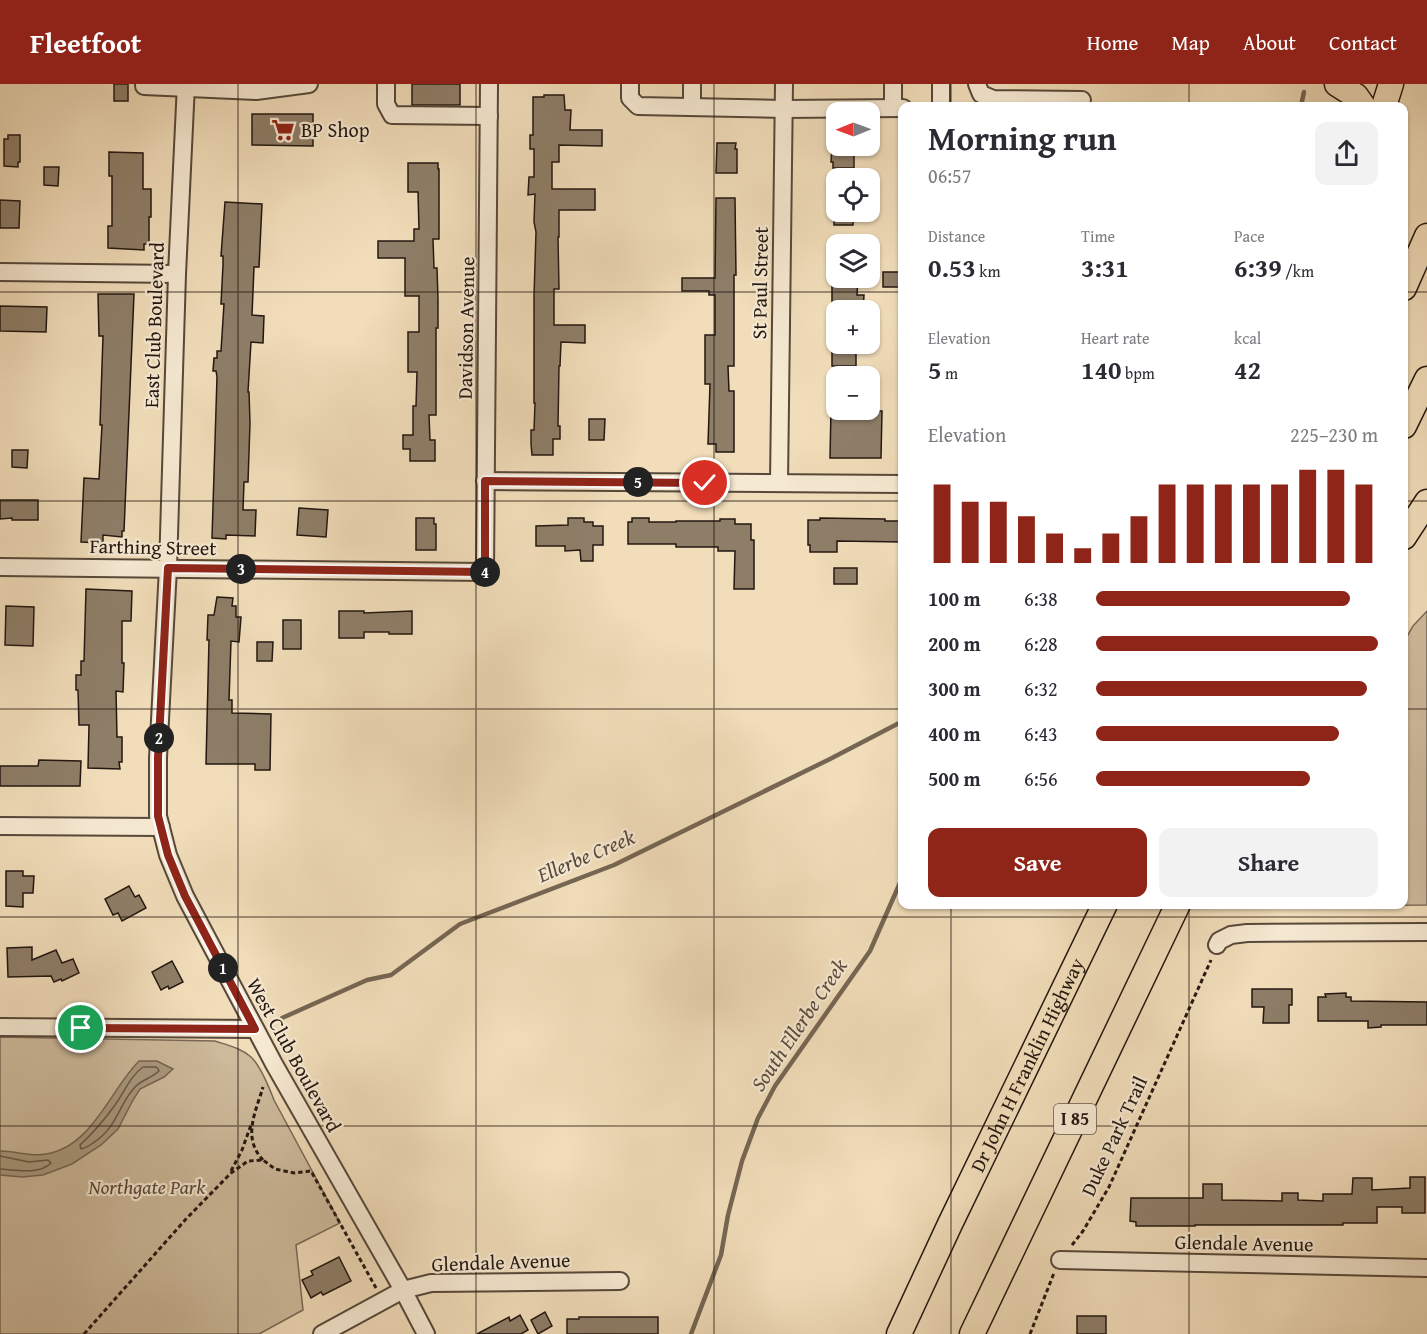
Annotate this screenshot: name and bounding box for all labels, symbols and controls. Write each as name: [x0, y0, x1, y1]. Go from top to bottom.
text: Fleetfoot: [30, 22, 141, 63]
text: Home: [1087, 27, 1138, 58]
text: Map: [1171, 27, 1210, 58]
text: About: [1243, 27, 1296, 58]
text: Contact: [1329, 27, 1397, 58]
north arrow: [826, 102, 880, 156]
map controls: [826, 102, 880, 420]
text: Morning run: [928, 114, 1117, 162]
place label: BP Shop: [301, 115, 370, 144]
supermarket icon: BP Shop: [270, 117, 296, 143]
button: share: [1315, 122, 1378, 185]
text: 06:57: [928, 161, 971, 190]
button: locate: [826, 168, 880, 222]
text: Distance: [928, 224, 985, 248]
text: Time: [1081, 224, 1115, 248]
text: Pace: [1234, 224, 1265, 248]
street label: St Paul Street: [744, 226, 775, 340]
button: layers: [826, 234, 880, 288]
street label: East Club Boulevard: [136, 241, 171, 409]
text: 0.53: [928, 248, 976, 287]
text: 3:31: [1081, 248, 1129, 287]
text: 6:39: [1234, 248, 1282, 287]
street label: Davidson Avenue: [450, 256, 481, 400]
text: km: [976, 259, 1000, 283]
text: /km: [1282, 259, 1314, 283]
button: +: [826, 300, 880, 354]
text: Elevation: [928, 326, 991, 350]
text: Heart rate: [1081, 326, 1150, 350]
text: kcal: [1234, 326, 1261, 350]
text: 5: [928, 350, 941, 389]
text: 140: [1081, 350, 1121, 389]
text: 42: [1234, 350, 1261, 389]
text: m: [941, 361, 958, 385]
text: bpm: [1121, 361, 1155, 385]
button: −: [826, 366, 880, 420]
text: Elevation: [928, 420, 1006, 449]
text: 225–230 m: [1290, 420, 1378, 449]
pin: [679, 457, 730, 508]
icon: check: [688, 466, 721, 499]
pin: 5: [623, 467, 653, 497]
text: 5: [634, 470, 642, 494]
street label: Farthing Street: [89, 531, 217, 562]
pin: 3: [226, 554, 256, 584]
text: 3: [237, 557, 245, 581]
pin: 4: [470, 557, 500, 587]
text: 4: [481, 560, 489, 584]
text: 100 m: [928, 584, 981, 613]
text: 6:38: [1024, 584, 1058, 613]
text: 200 m: [928, 629, 981, 658]
text: 6:28: [1024, 629, 1058, 658]
text: 300 m: [928, 674, 981, 703]
text: 6:32: [1024, 674, 1058, 703]
text: 400 m: [928, 719, 981, 748]
text: 6:43: [1024, 719, 1058, 748]
pin: 2: [144, 723, 174, 753]
text: 2: [155, 726, 163, 750]
text: 500 m: [928, 764, 981, 793]
text: 6:56: [1024, 764, 1058, 793]
water label: Ellerbe Creek: [531, 821, 640, 890]
button: Save: [928, 828, 1147, 897]
button: Share: [1159, 828, 1378, 897]
water label: South Ellerbe Creek: [743, 952, 855, 1097]
pin: 1: [208, 953, 238, 983]
street label: Dr John H Franklin Highway: [962, 953, 1091, 1177]
text: 1: [219, 956, 227, 980]
street label: West Club Boulevard: [240, 972, 349, 1137]
pin: [55, 1002, 106, 1053]
icon: arrive: [64, 1011, 97, 1044]
street label: Duke Park Trail: [1073, 1071, 1154, 1201]
road number: I 85: [1054, 1104, 1096, 1134]
park label: Northgate Park: [88, 1172, 206, 1201]
street label: Glendale Avenue: [1174, 1227, 1314, 1258]
street label: Glendale Avenue: [431, 1245, 571, 1278]

